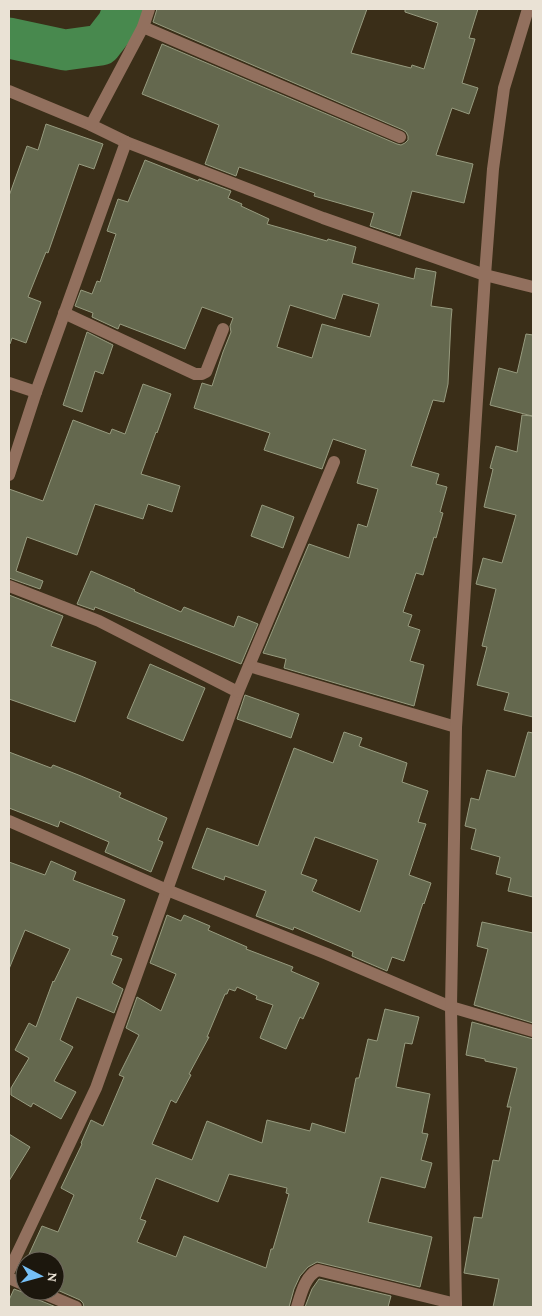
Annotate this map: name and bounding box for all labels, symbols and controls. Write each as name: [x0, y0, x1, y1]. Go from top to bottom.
north arrow: [15, 1251, 65, 1301]
text: N: [44, 1272, 61, 1283]

